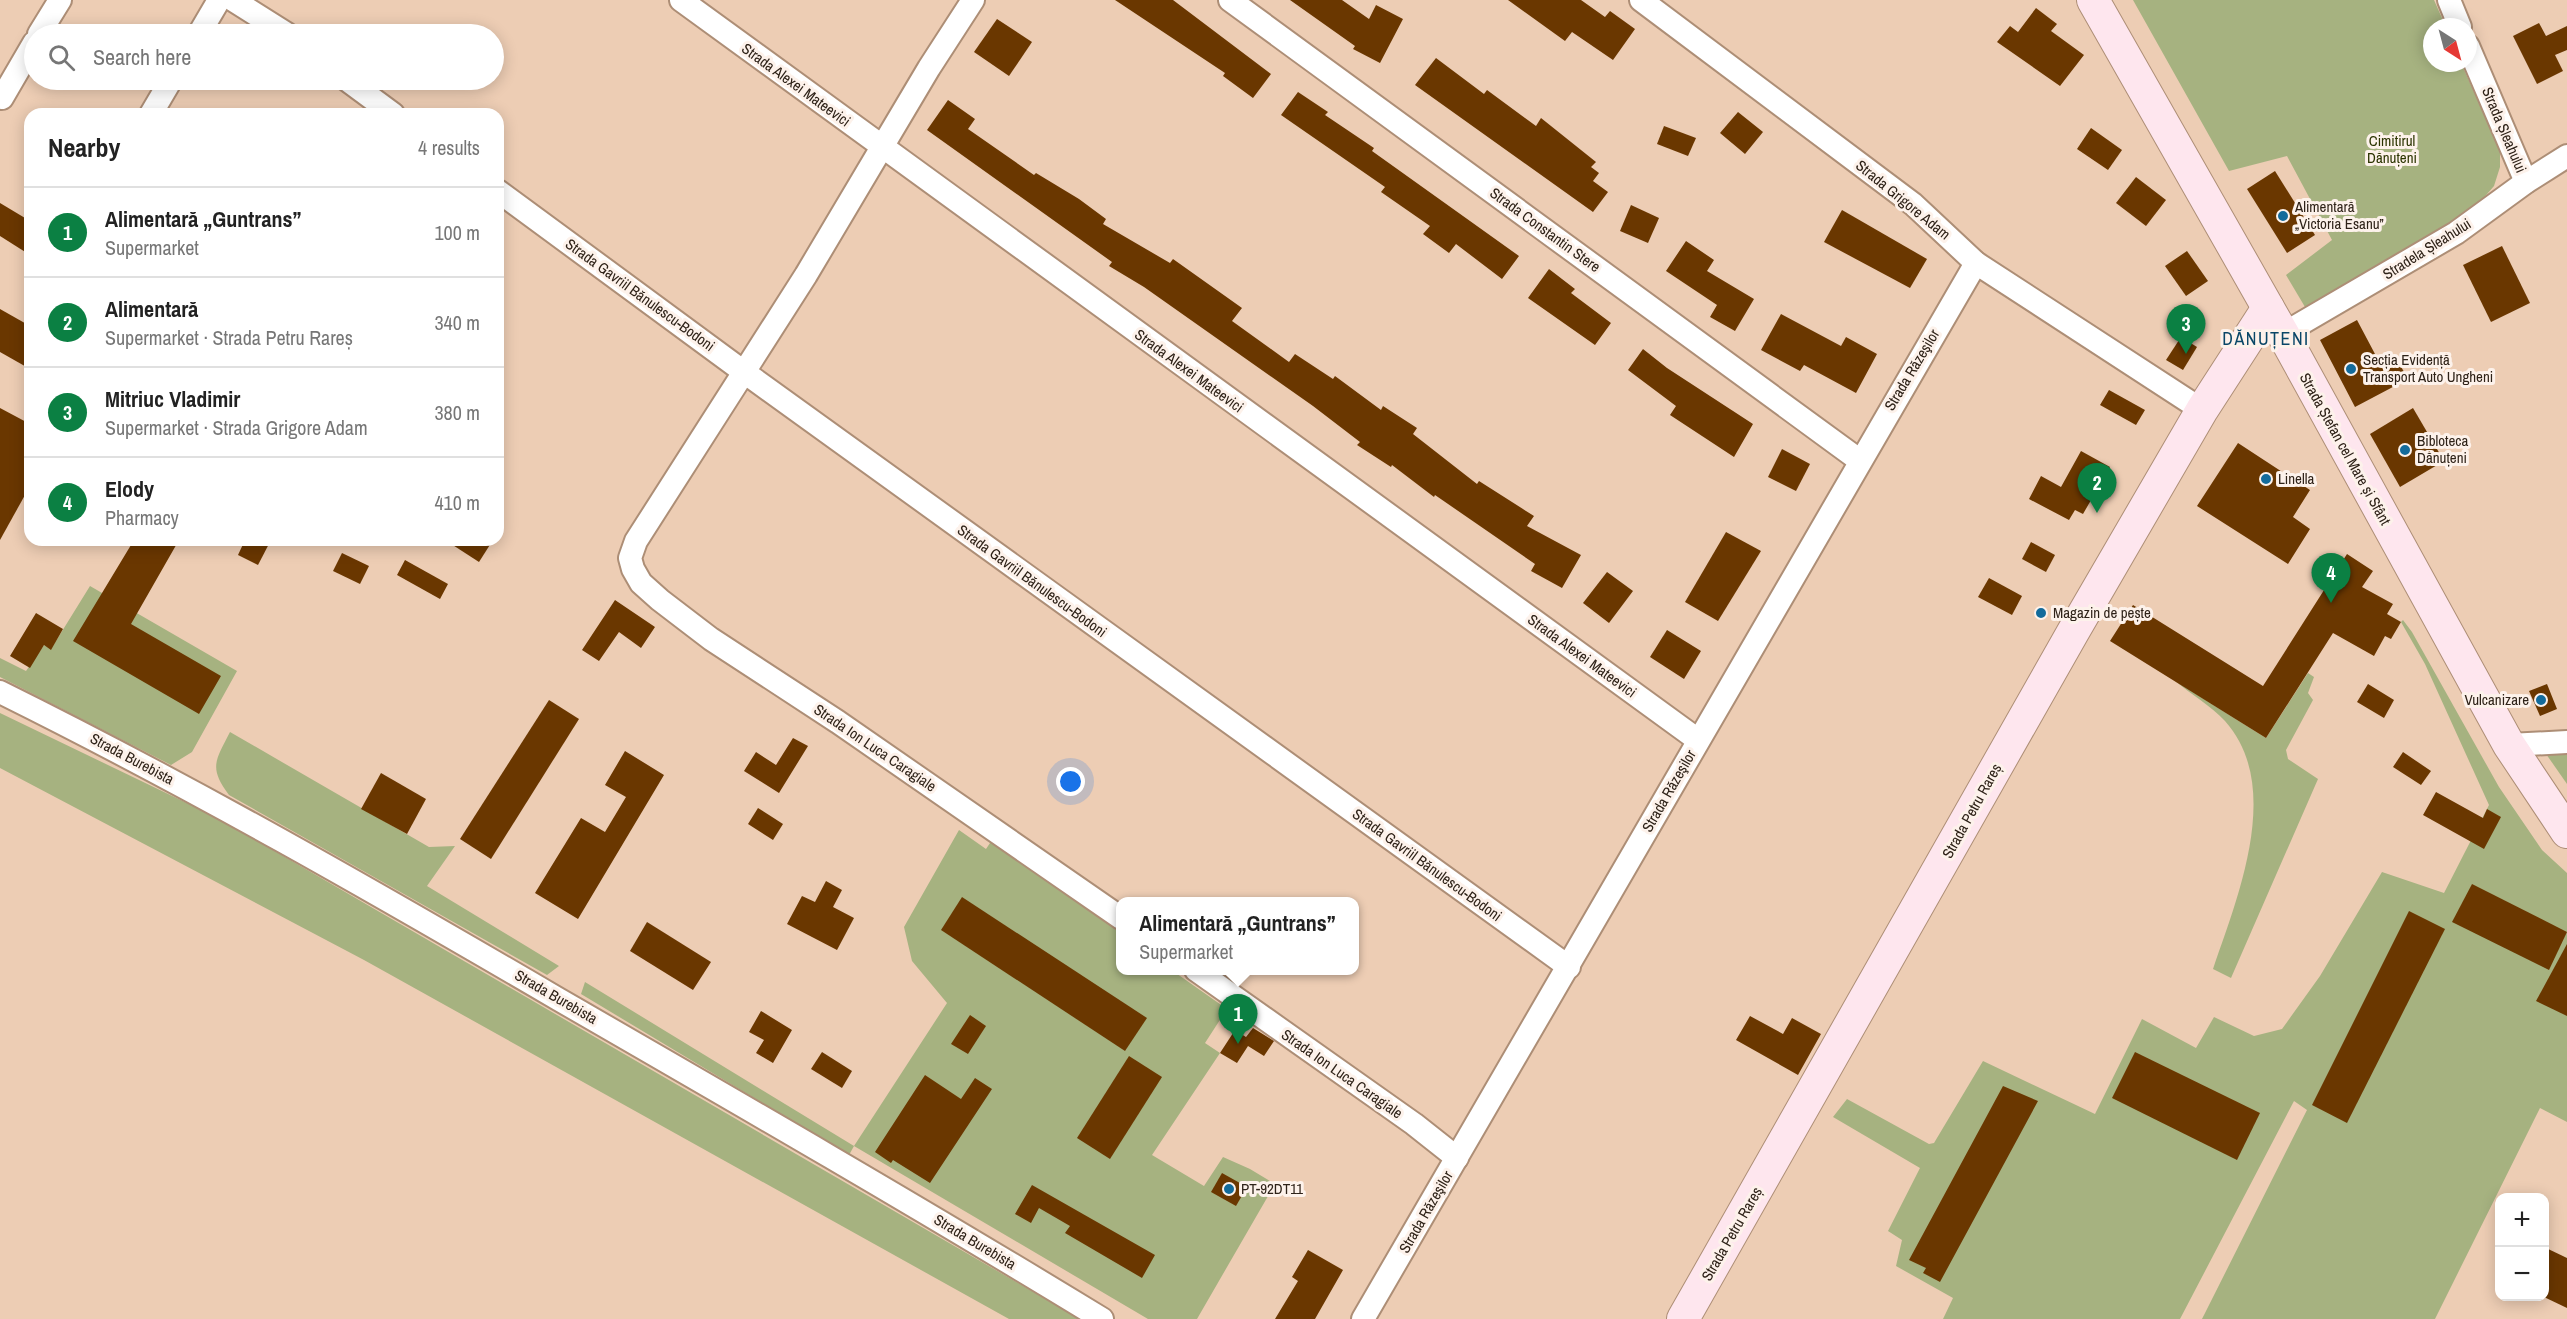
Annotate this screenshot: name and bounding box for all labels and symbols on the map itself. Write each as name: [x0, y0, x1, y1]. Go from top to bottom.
north arrow: [2423, 18, 2477, 72]
street label: Strada Alexei Mateevici: [738, 38, 855, 131]
street label: Strada Șleahului: [2477, 84, 2532, 176]
park label: Cimitirul Dănuțeni: [2367, 130, 2417, 168]
street label: Strada Grigore Adam: [1852, 155, 1955, 244]
street label: Strada Constantin Stere: [1486, 182, 1605, 277]
place label: Alimentară „Victoria Esanu”: [2294, 196, 2384, 234]
marker: Alimentară „Victoria Esanu”: [2276, 209, 2290, 223]
street label: Stradela Șleahului: [2379, 213, 2475, 284]
street label: Strada Gavriil Bănulescu-Bodoni: [561, 233, 719, 356]
pin: 3: [2166, 304, 2206, 354]
street label: Strada Alexei Mateevici: [1131, 324, 1248, 417]
street label: Strada Răzeşilor: [1879, 325, 1944, 414]
district label: DĂNUȚENI: [2222, 326, 2310, 351]
place label: Secția Evidență Transport Auto Ungheni: [2363, 349, 2493, 387]
marker: Secția Evidență Transport Auto Ungheni: [2344, 362, 2358, 376]
street label: Strada Ștefan cel Mare și Sfânt: [2295, 369, 2396, 529]
place label: Bibloteca Dănuțeni: [2417, 430, 2468, 468]
marker: Bibloteca Dănuțeni: [2398, 443, 2412, 457]
pin: 2: [2078, 464, 2116, 513]
place label: Linella: [2278, 468, 2314, 489]
marker: Linella: [2259, 472, 2273, 486]
street label: Strada Gavriil Bănulescu-Bodoni: [953, 519, 1111, 642]
pin: 4: [2312, 554, 2350, 603]
place label: Magazin de pește: [2053, 602, 2151, 623]
marker: Magazin de pește: [2034, 606, 2048, 620]
street label: Strada Alexei Mateevici: [1524, 609, 1641, 702]
place label: Vulcanizare: [2464, 689, 2529, 710]
marker: Vulcanizare: [2534, 693, 2548, 707]
street label: Strada Ion Luca Caragiale: [810, 699, 941, 797]
street label: Strada Burebista: [87, 728, 178, 790]
street label: Strada Răzeşilor: [1637, 746, 1701, 836]
street label: Strada Petru Rareș: [1937, 760, 2006, 862]
your location: [1056, 767, 1085, 796]
street label: Strada Gavriil Bănulescu-Bodoni: [1348, 803, 1506, 926]
street label: Strada Burebista: [511, 964, 602, 1029]
pin: 1: [1218, 994, 1258, 1044]
street label: Strada Ion Luca Caragiale: [1277, 1024, 1407, 1123]
street label: Strada Răzeşilor: [1394, 1167, 1458, 1257]
place label: PT-92DT11: [1241, 1178, 1303, 1199]
marker: PT-92DT11: [1222, 1182, 1236, 1196]
street label: Strada Petru Rareș: [1696, 1183, 1767, 1285]
street label: Strada Burebista: [930, 1209, 1020, 1274]

